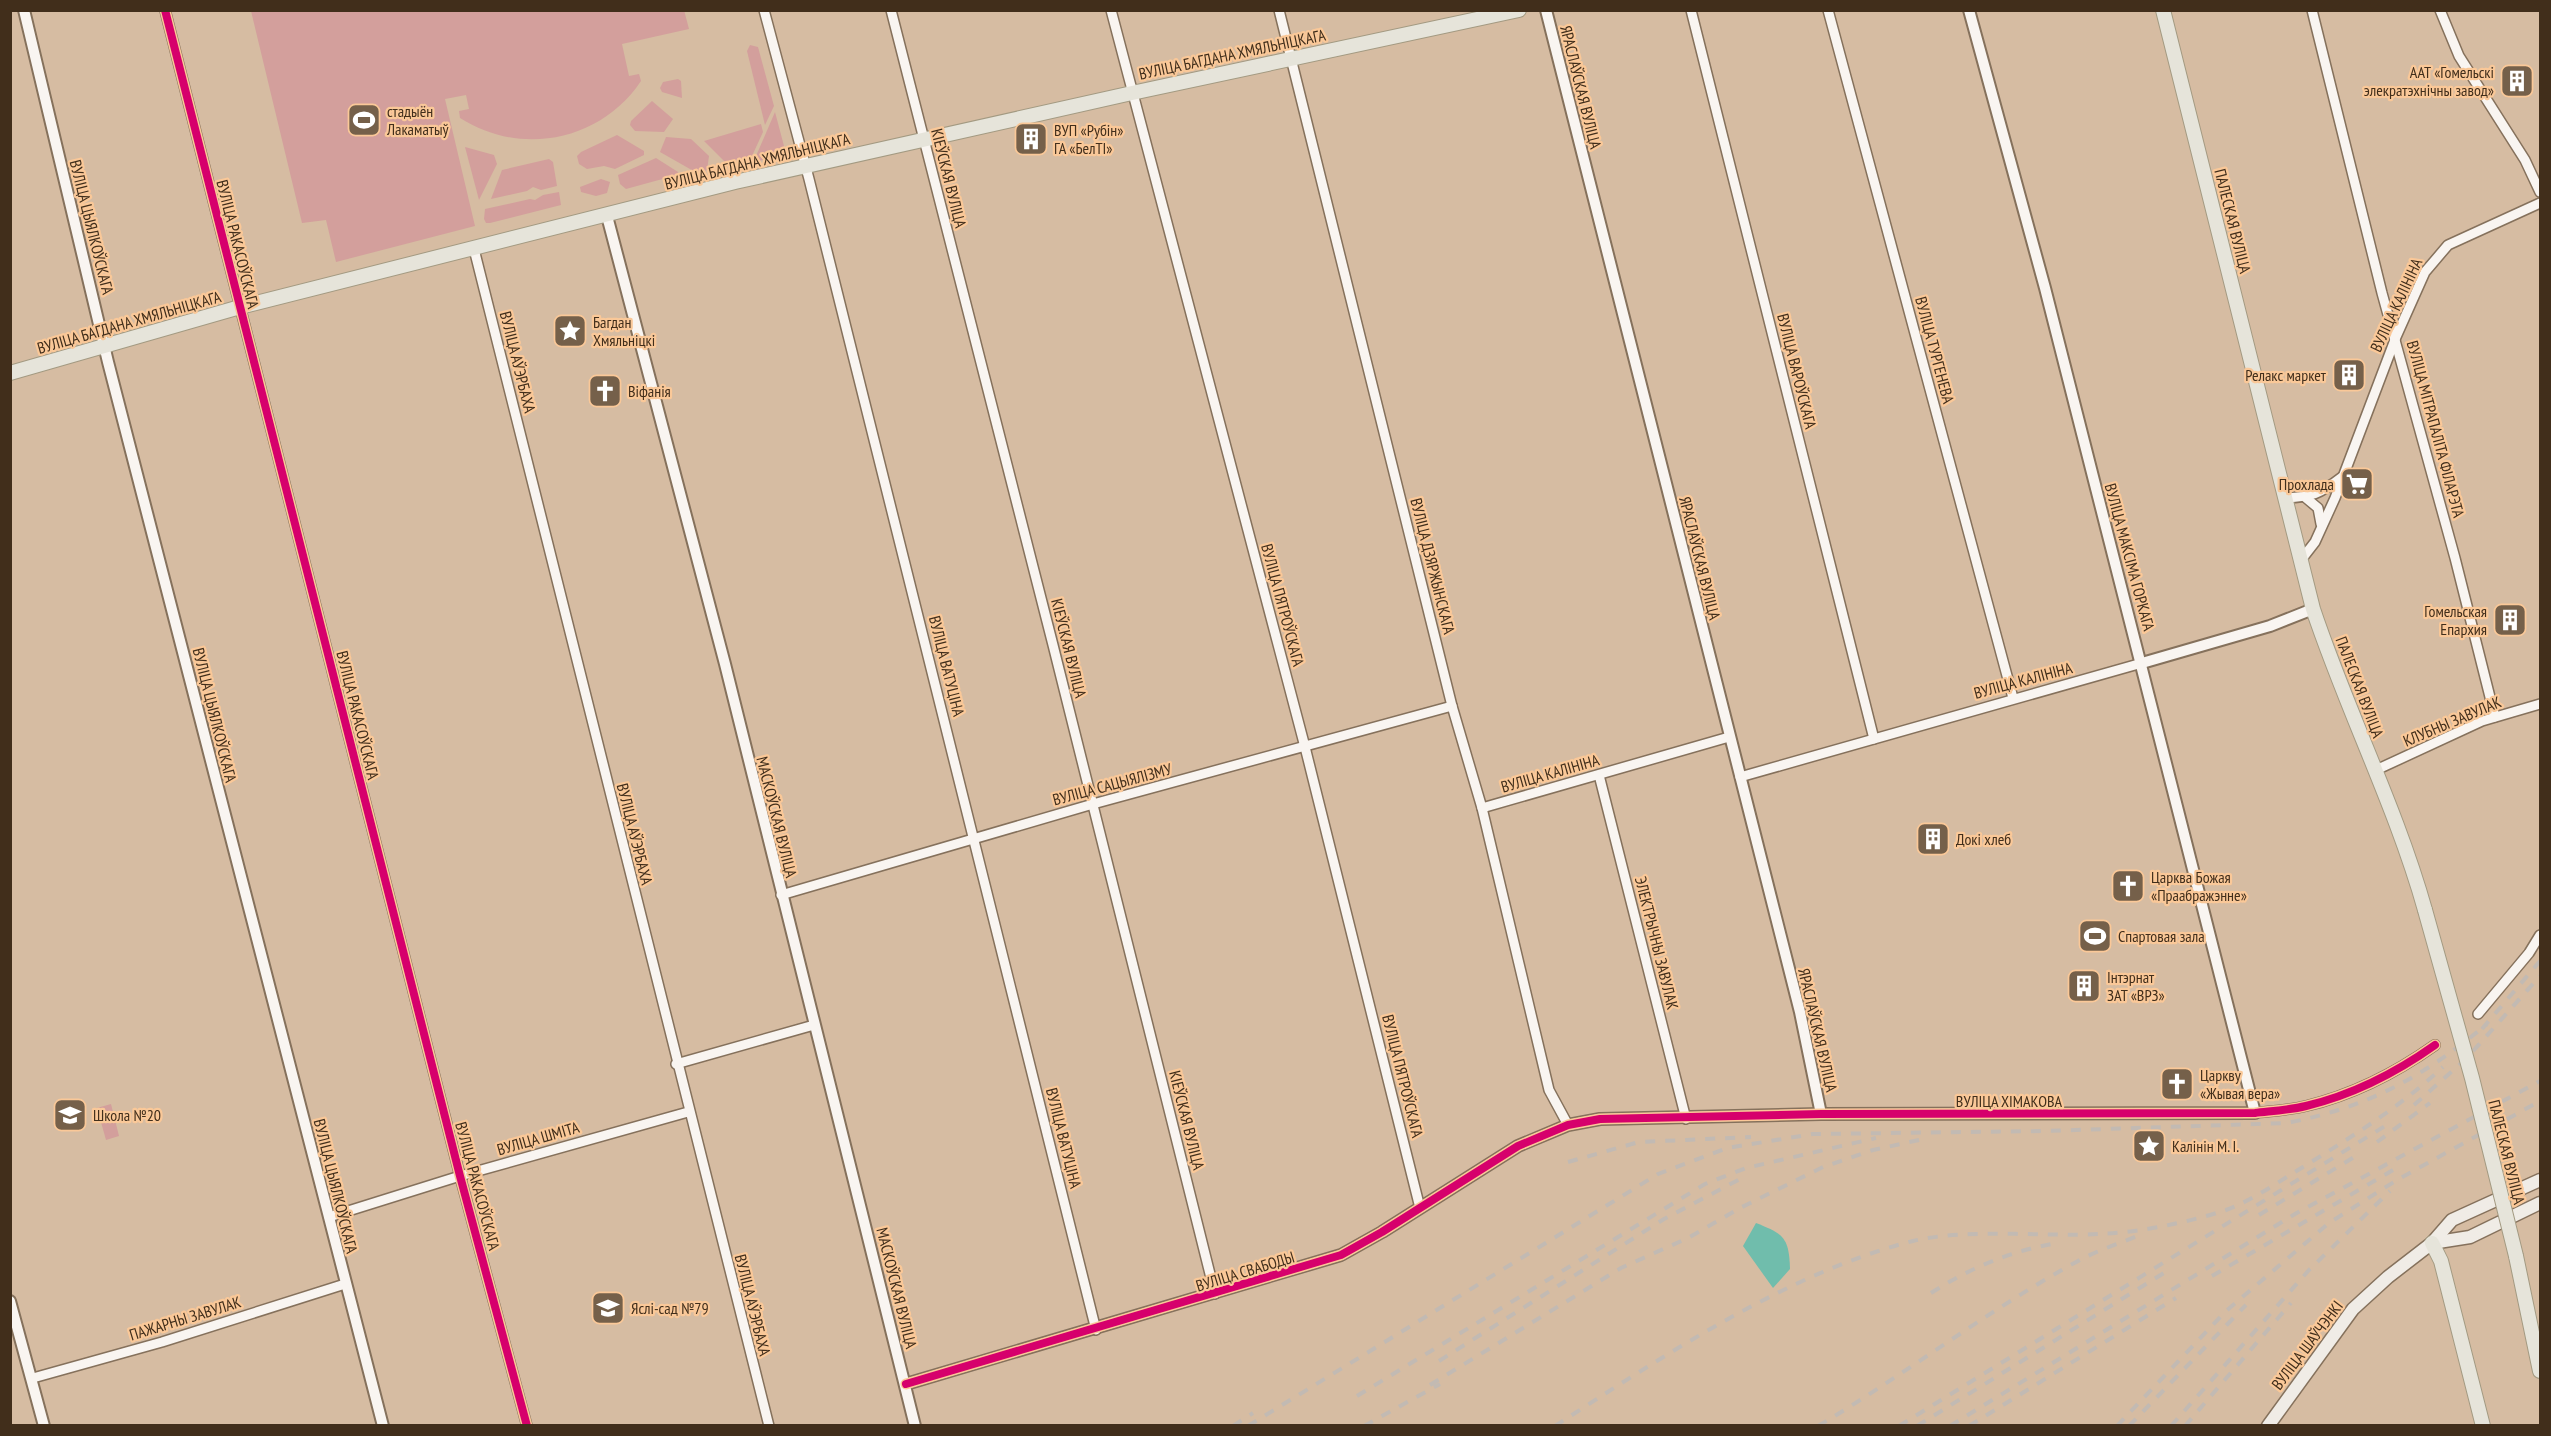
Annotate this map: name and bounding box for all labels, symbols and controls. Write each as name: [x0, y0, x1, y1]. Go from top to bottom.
street label: ЯРАСЛАЎСКАЯ ВУЛІЦА: [1556, 23, 1606, 151]
street label: ВУЛІЦА БАГДАНА ХМЯЛЬНІЦКАГА: [1137, 24, 1328, 84]
place label: ААТ «Гомельскі элекратэхнічны завод»: [2364, 62, 2494, 100]
building icon: ААТ «Гомельскі элекратэхнічны завод»: [2499, 63, 2535, 99]
place label: стадыён Лакаматыў: [386, 101, 449, 139]
sports icon: стадыён Лакаматыў: [346, 102, 382, 138]
place label: ВУП «Рубін» ГА «БелТІ»: [1054, 120, 1123, 158]
building icon: ВУП «Рубін» ГА «БелТІ»: [1013, 121, 1049, 157]
street label: КІЕЎСКАЯ ВУЛІЦА: [927, 126, 971, 230]
street label: ВУЛІЦА БАГДАНА ХМЯЛЬНІЦКАГА: [662, 128, 852, 194]
street label: ВУЛІЦА ЦЫЯЛКОЎСКАГА: [66, 158, 118, 297]
street label: ПАЛЕСКАЯ ВУЛІЦА: [2210, 167, 2256, 276]
street label: ВУЛІЦА РАКАСОЎСКАГА: [212, 178, 264, 311]
street label: ВУЛІЦА КАЛІНІНА: [2366, 255, 2427, 355]
street label: ВУЛІЦА БАГДАНА ХМЯЛЬНІЦКАГА: [35, 286, 224, 358]
street label: ВУЛІЦА ТУРГЕНЕВА: [1911, 294, 1959, 406]
street label: ВУЛІЦА АЎЭРБАХА: [496, 309, 540, 415]
street label: ВУЛІЦА ВАРОЎСКАГА: [1773, 311, 1821, 431]
place label: Багдан Хмяльніцкі: [593, 312, 655, 350]
place icon: Багдан Хмяльніцкі: [552, 313, 588, 349]
street label: ВУЛІЦА МІТРАПАЛІТА ФІЛАРЭТА: [2403, 338, 2469, 520]
building icon: Релакс маркет: [2331, 357, 2367, 393]
place label: Релакс маркет: [2245, 365, 2327, 385]
church icon: Віфанія: [587, 373, 623, 409]
place label: Віфанія: [628, 381, 671, 401]
supermarket icon: Прохлада: [2339, 466, 2375, 502]
place label: Прохлада: [2279, 474, 2334, 494]
street label: ВУЛІЦА МАКСІМА ГОРКАГА: [2101, 481, 2159, 633]
street label: ЯРАСЛАЎСКАЯ ВУЛІЦА: [1675, 494, 1725, 622]
street label: ВУЛІЦА ДЗЯРЖЫНСКАГА: [1406, 496, 1460, 637]
street label: ВУЛІЦА ПЯТРОЎСКАГА: [1257, 542, 1309, 669]
street label: КІЕЎСКАЯ ВУЛІЦА: [1047, 596, 1091, 700]
place label: Гомельская Епархия: [2424, 601, 2487, 639]
building icon: Гомельская Епархия: [2492, 602, 2528, 638]
street label: ВУЛІЦА ВАТУЦІНА: [925, 614, 969, 719]
street label: ПАЛЕСКАЯ ВУЛІЦА: [2331, 633, 2389, 741]
street label: ВУЛІЦА ЦЫЯЛКОЎСКАГА: [189, 646, 241, 785]
street label: ВУЛІЦА РАКАСОЎСКАГА: [332, 649, 384, 782]
street label: ВУЛІЦА КАЛІНІНА: [1972, 657, 2075, 703]
street label: КЛУБНЫ ЗАВУЛАК: [2400, 691, 2504, 751]
street label: ВУЛІЦА КАЛІНІНА: [1499, 749, 1602, 797]
street label: МАСКОЎСКАЯ ВУЛІЦА: [752, 754, 802, 880]
street label: ВУЛІЦА САЦЫЯЛІЗМУ: [1050, 758, 1174, 809]
street label: ВУЛІЦА АЎЭРБАХА: [613, 781, 657, 887]
building icon: Докі хлеб: [1915, 821, 1951, 857]
place label: Докі хлеб: [1956, 829, 2011, 849]
place label: Царква Божая «Праабражэнне»: [2151, 867, 2247, 905]
church icon: Царква Божая «Праабражэнне»: [2110, 868, 2146, 904]
street label: ЭЛЕКТРЫЧНЫ ЗАВУЛАК: [1631, 874, 1683, 1012]
sports icon: Спартовая зала: [2077, 918, 2113, 954]
place label: Спартовая зала: [2118, 926, 2205, 946]
street label: ЯРАСЛАЎСКАЯ ВУЛІЦА: [1794, 966, 1842, 1094]
place label: Інтэрнат ЗАТ «ВРЗ»: [2107, 967, 2165, 1005]
building icon: Інтэрнат ЗАТ «ВРЗ»: [2066, 968, 2102, 1004]
street label: ВУЛІЦА ПЯТРОЎСКАГА: [1378, 1012, 1428, 1140]
place label: Царкву «Жывая вера»: [2200, 1065, 2280, 1103]
church icon: Царкву «Жывая вера»: [2159, 1066, 2195, 1102]
street label: КІЕЎСКАЯ ВУЛІЦА: [1165, 1068, 1209, 1172]
street label: ВУЛІЦА ВАТУЦІНА: [1042, 1086, 1086, 1191]
street label: ВУЛІЦА ХІМАКОВА: [1956, 1091, 2063, 1111]
school or university icon: Школа №20: [52, 1097, 88, 1133]
street label: ПАЛЕСКАЯ ВУЛІЦА: [2484, 1098, 2530, 1207]
place label: Школа №20: [93, 1105, 161, 1125]
street label: ВУЛІЦА ЦЫЯЛКОЎСКАГА: [310, 1117, 362, 1256]
street label: ВУЛІЦА ШМІТА: [495, 1117, 582, 1159]
street label: ВУЛІЦА РАКАСОЎСКАГА: [451, 1120, 505, 1253]
place icon: Калінін М. І.: [2131, 1128, 2167, 1164]
place label: Калінін М. І.: [2172, 1136, 2239, 1156]
street label: МАСКОЎСКАЯ ВУЛІЦА: [872, 1225, 922, 1351]
street label: ВУЛІЦА СВАБОДЫ: [1193, 1247, 1297, 1295]
street label: ВУЛІЦА АЎЭРБАХА: [731, 1252, 775, 1358]
school or university icon: Яслі-сад №79: [590, 1290, 626, 1326]
street label: ПАЖАРНЫ ЗАВУЛАК: [127, 1291, 243, 1344]
street label: ВУЛІЦА ШАЎЧЭНКІ: [2267, 1296, 2347, 1394]
place label: Яслі-сад №79: [631, 1298, 709, 1318]

